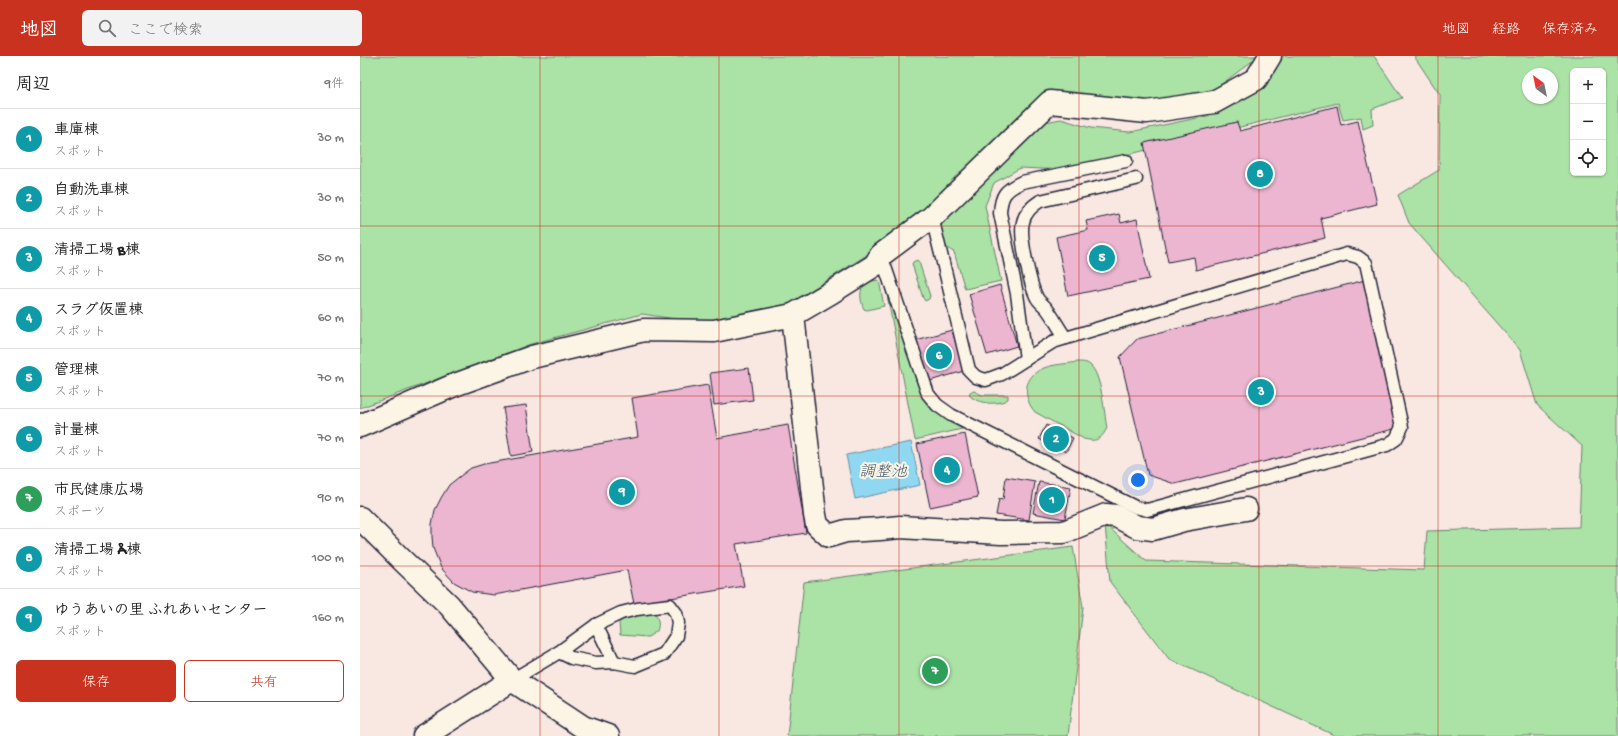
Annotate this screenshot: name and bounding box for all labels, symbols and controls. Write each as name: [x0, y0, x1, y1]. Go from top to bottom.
search box: [82, 10, 362, 46]
icon: search: [96, 17, 118, 39]
text: 地図: [20, 20, 58, 43]
text: ここで検索: [128, 22, 203, 40]
text: 地図: [1442, 22, 1470, 39]
text: 経路: [1492, 22, 1520, 39]
text: 保存済み: [1542, 22, 1598, 39]
north arrow: [1522, 68, 1558, 104]
map controls: [1570, 68, 1606, 176]
button: +: [1570, 68, 1606, 104]
text: 周辺: [16, 76, 50, 96]
text: 9件: [324, 77, 344, 92]
button: −: [1570, 104, 1606, 140]
text: 車庫棟: [54, 122, 99, 140]
text: 1: [26, 131, 32, 146]
text: 30 m: [318, 131, 344, 146]
button: locate: [1570, 140, 1606, 176]
text: スポット: [54, 145, 106, 160]
pin: 8: [1247, 159, 1273, 189]
text: 自動洗車棟: [54, 182, 129, 200]
text: 2: [26, 191, 32, 206]
text: 30 m: [318, 191, 344, 206]
text: スポット: [54, 205, 106, 220]
text: 清掃工場 B棟: [54, 242, 140, 260]
pin: 5: [1089, 243, 1115, 273]
text: 3: [26, 251, 32, 266]
text: 50 m: [317, 251, 344, 266]
text: スポット: [54, 265, 106, 280]
text: スラグ仮置棟: [54, 302, 143, 320]
text: 4: [26, 311, 32, 326]
text: 60 m: [318, 311, 344, 326]
text: スポット: [54, 325, 106, 340]
pin: 6: [926, 341, 952, 371]
text: 管理棟: [54, 362, 99, 380]
text: 5: [26, 371, 32, 386]
text: 70 m: [318, 371, 344, 386]
pin: 3: [1248, 377, 1274, 407]
text: スポット: [54, 385, 106, 400]
text: 計量棟: [54, 422, 99, 440]
pin: 2: [1043, 424, 1069, 454]
text: 6: [26, 431, 32, 446]
text: 70 m: [318, 431, 344, 446]
text: スポット: [54, 445, 106, 460]
pin: 4: [934, 455, 960, 485]
water label: 調整池: [859, 463, 908, 483]
your location: [1128, 470, 1148, 490]
pin: 9: [609, 477, 635, 507]
text: 市民健康広場: [54, 482, 144, 500]
pin: 1: [1039, 485, 1065, 515]
text: 7: [26, 491, 32, 506]
text: 90 m: [318, 491, 344, 506]
text: スポーツ: [54, 505, 106, 520]
text: 清掃工場 Å棟: [54, 542, 141, 560]
text: 8: [25, 551, 33, 566]
text: 100 m: [312, 551, 344, 566]
text: スポット: [54, 565, 106, 580]
text: ゆうあいの里 ふれあいセンター: [54, 602, 268, 620]
text: 9: [26, 611, 32, 626]
text: 160 m: [312, 611, 344, 626]
text: スポット: [54, 625, 106, 640]
pin: 7: [922, 656, 948, 686]
button: 保存: [16, 660, 176, 702]
button: 共有: [184, 660, 344, 702]

